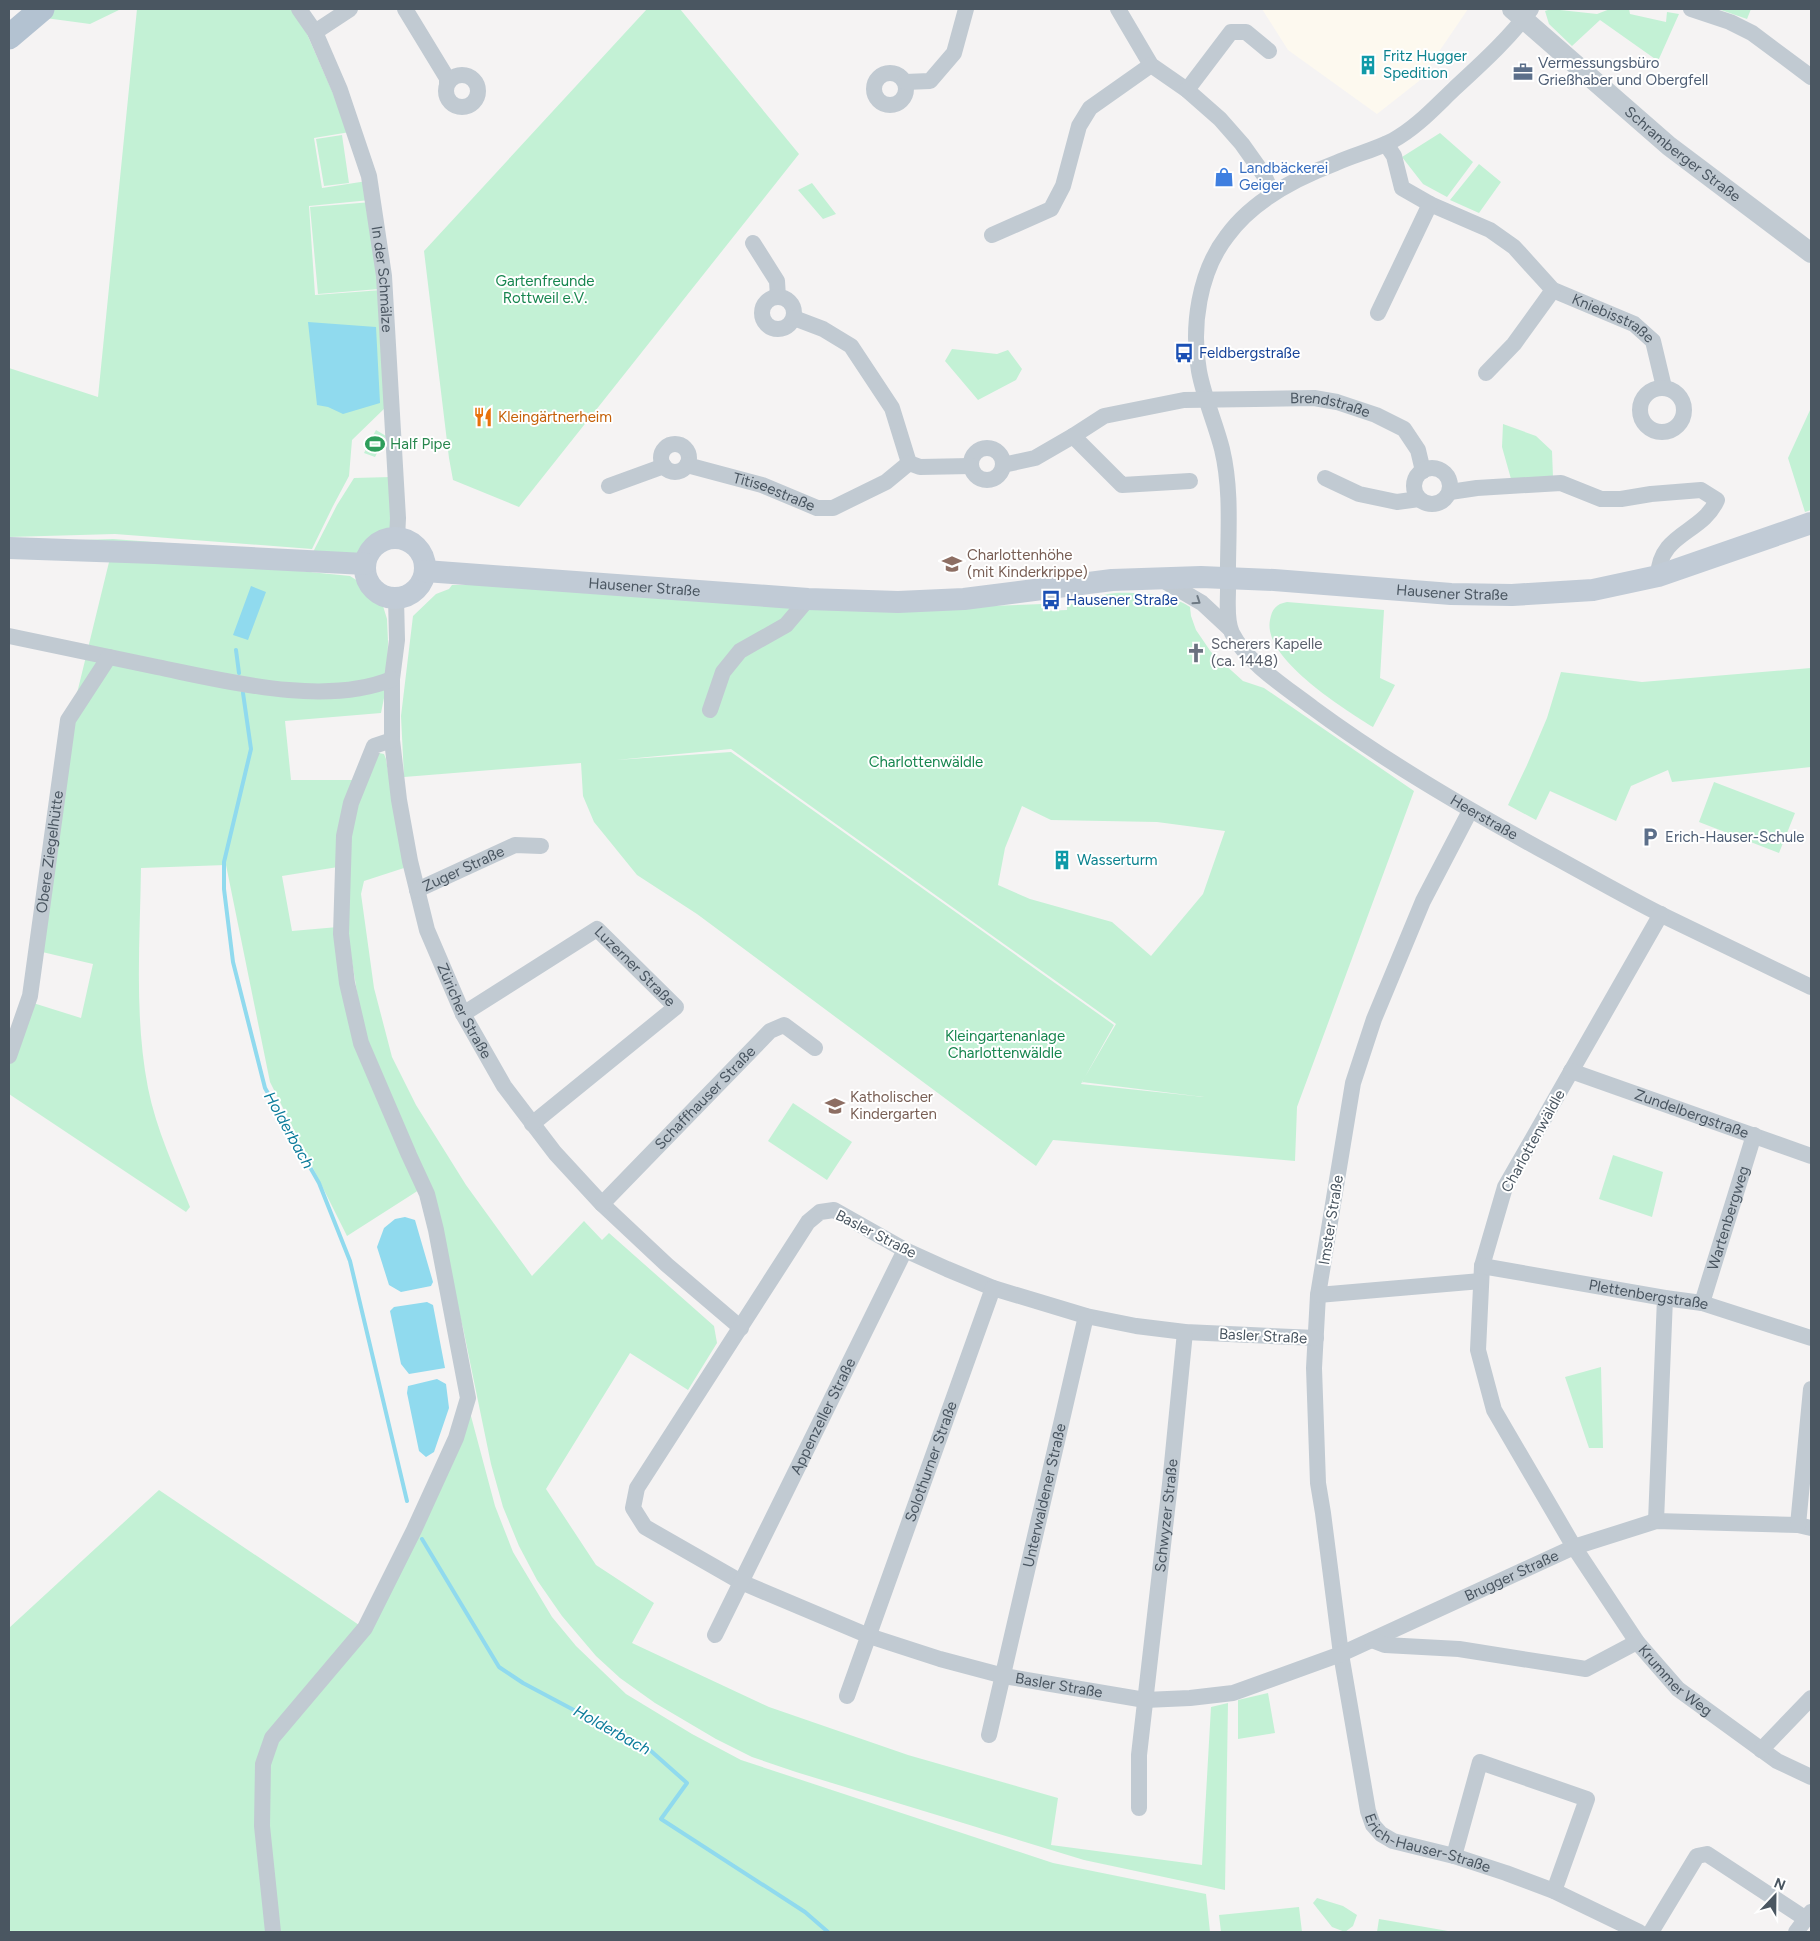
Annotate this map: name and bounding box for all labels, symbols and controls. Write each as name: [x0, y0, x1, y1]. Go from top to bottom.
place label: Fritz Hugger Spedition: [1383, 47, 1467, 82]
building icon: Fritz Hugger Spedition: [1357, 54, 1379, 76]
place label: Vermessungsbüro Grießhaber und Obergfell: [1538, 54, 1708, 89]
office icon: Vermessungsbüro Grießhaber und Obergfell: [1512, 61, 1534, 83]
street label: Schramberger Straße: [1621, 102, 1744, 206]
place label: Landbäckerei Geiger: [1239, 159, 1328, 194]
shop icon: Landbäckerei Geiger: [1213, 166, 1235, 188]
street label: In der Schmälze: [368, 225, 396, 333]
park label: Gartenfreunde Rottweil e.V.: [496, 272, 594, 307]
street label: Kniebisstraße: [1569, 290, 1658, 347]
bus stop icon: Feldbergstraße: [1173, 342, 1195, 364]
place label: Feldbergstraße: [1199, 344, 1300, 362]
street label: Brendstraße: [1290, 389, 1372, 421]
restaurant icon: Kleingärtnerheim: [472, 406, 494, 428]
place label: Kleingärtnerheim: [498, 408, 612, 426]
sports icon: Half Pipe: [364, 433, 386, 455]
place label: Half Pipe: [390, 435, 451, 453]
street label: Titiseestraße: [731, 469, 818, 515]
place label: Charlottenhöhe (mit Kinderkrippe): [967, 546, 1088, 581]
school or university icon: Charlottenhöhe (mit Kinderkrippe): [941, 553, 963, 575]
street label: Hausener Straße: [588, 574, 701, 600]
street label: Hausener Straße: [1395, 581, 1508, 604]
bus stop icon: Hausener Straße: [1040, 589, 1062, 611]
place label: Hausener Straße: [1066, 591, 1178, 609]
one-way arrow: [1192, 595, 1201, 604]
place label: Scherers Kapelle (ca. 1448): [1211, 635, 1322, 670]
church icon: Scherers Kapelle (ca. 1448): [1185, 642, 1207, 664]
park label: Charlottenwäldle: [869, 753, 983, 771]
street label: Obere Ziegelhütte: [32, 790, 67, 914]
street label: Heerstraße: [1447, 791, 1521, 844]
parking icon: Erich-Hauser-Schule: [1639, 826, 1661, 848]
place label: Erich-Hauser-Schule: [1665, 828, 1805, 846]
street label: Zuger Straße: [420, 842, 507, 895]
building icon: Wasserturm: [1051, 849, 1073, 871]
place label: Wasserturm: [1077, 851, 1158, 869]
street label: Luzerner Straße: [591, 923, 679, 1010]
street label: Züricher Straße: [433, 960, 496, 1062]
park label: Kleingartenanlage Charlottenwäldle: [945, 1027, 1065, 1062]
street label: Schaffhauser Straße: [651, 1042, 759, 1153]
street label: Zundelbergstraße: [1632, 1085, 1751, 1142]
street label: Charlottenwäldle: [1497, 1087, 1569, 1195]
water label: Holderbach: [260, 1088, 318, 1172]
place label: Katholischer Kindergarten: [850, 1088, 937, 1123]
school or university icon: Katholischer Kindergarten: [824, 1095, 846, 1117]
street label: Wartenbergweg: [1704, 1164, 1753, 1272]
street label: Imster Straße: [1315, 1174, 1347, 1266]
street label: Basler Straße: [833, 1206, 919, 1262]
street label: Plettenbergstraße: [1587, 1276, 1711, 1314]
street label: Basler Straße: [1218, 1325, 1308, 1347]
street label: Appenzeller Straße: [787, 1355, 859, 1478]
street label: Solothurner Straße: [901, 1399, 961, 1524]
street label: Unterwaldener Straße: [1019, 1422, 1070, 1569]
street label: Schwyzer Straße: [1151, 1458, 1181, 1573]
street label: Brugger Straße: [1462, 1546, 1561, 1605]
street label: Krummer Weg: [1634, 1641, 1716, 1720]
street label: Basler Straße: [1014, 1669, 1104, 1702]
water label: Holderbach: [570, 1701, 654, 1759]
street label: Erich-Hauser-Straße: [1361, 1811, 1493, 1876]
north arrow: [1750, 1871, 1800, 1921]
text: N: [1771, 1875, 1788, 1894]

